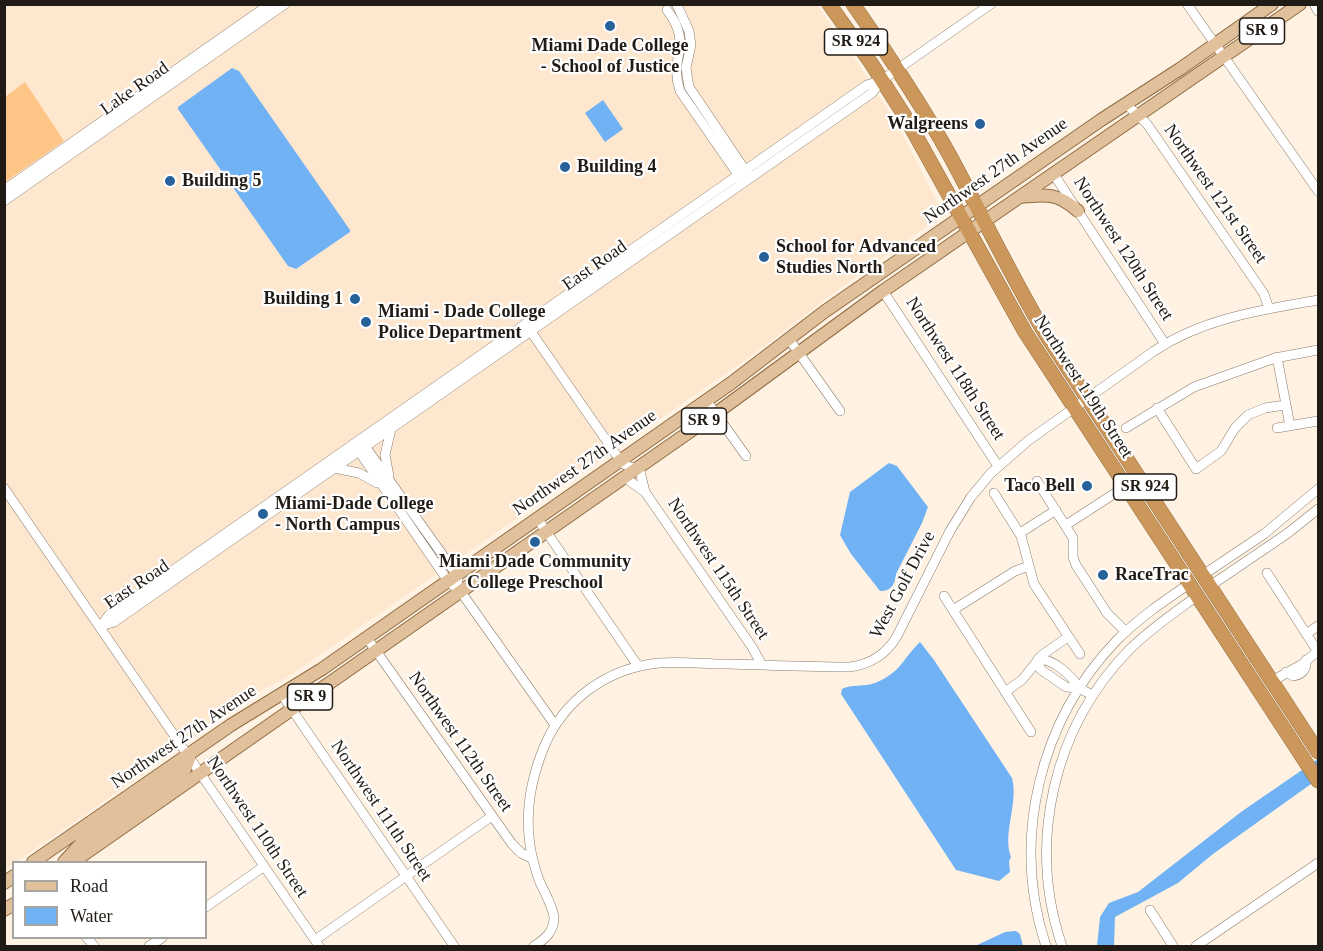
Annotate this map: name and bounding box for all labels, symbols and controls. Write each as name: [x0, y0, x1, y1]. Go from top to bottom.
road number: SR 9: [1240, 18, 1284, 44]
marker: Miami Dade College - School of Justice: [603, 19, 617, 33]
road number: SR 924: [824, 29, 888, 55]
place label: Miami Dade College - School of Justice: [532, 35, 688, 78]
street label: Lake Road: [97, 58, 173, 120]
place label: Walgreens: [887, 113, 968, 135]
street label: Northwest 27th Avenue: [920, 113, 1072, 229]
marker: Walgreens: [973, 117, 987, 131]
street label: Northwest 121st Street: [1159, 120, 1271, 268]
place label: Building 4: [577, 156, 657, 178]
marker: Building 4: [558, 160, 572, 174]
place label: Building 5: [182, 170, 262, 192]
street label: Northwest 120th Street: [1068, 173, 1178, 325]
marker: Building 5: [163, 174, 177, 188]
street label: East Road: [559, 236, 631, 296]
place label: School for Advanced Studies North: [776, 236, 936, 278]
marker: School for Advanced Studies North: [757, 250, 771, 264]
place label: Building 1: [263, 288, 343, 310]
marker: Building 1: [348, 292, 362, 306]
street label: Northwest 118th Street: [901, 293, 1009, 445]
place label: Miami - Dade College Police Department: [378, 301, 545, 344]
street label: Northwest 119th Street: [1029, 311, 1137, 463]
marker: Miami - Dade College Police Department: [359, 315, 373, 329]
street label: Northwest 27th Avenue: [509, 405, 661, 521]
road number: SR 9: [682, 408, 726, 434]
road number: SR 924: [1114, 474, 1176, 500]
place label: Taco Bell: [1004, 475, 1075, 497]
marker: Taco Bell: [1080, 479, 1094, 493]
place label: Miami-Dade College - North Campus: [275, 493, 433, 536]
street label: Northwest 115th Street: [663, 494, 773, 644]
marker: Miami-Dade College - North Campus: [256, 507, 270, 521]
street label: West Golf Drive: [866, 528, 940, 642]
marker: Miami Dade Community College Preschool: [528, 535, 542, 549]
place label: Miami Dade Community College Preschool: [439, 551, 631, 594]
street label: East Road: [100, 556, 174, 614]
place label: RaceTrac: [1115, 564, 1189, 586]
marker: RaceTrac: [1096, 568, 1110, 582]
street label: Northwest 112th Street: [403, 668, 517, 816]
street label: Northwest 27th Avenue: [107, 680, 261, 794]
road number: SR 9: [288, 684, 332, 710]
street label: Northwest 111th Street: [326, 736, 436, 886]
street label: Northwest 110th Street: [202, 752, 312, 902]
legend: [12, 861, 207, 939]
text: Road: [70, 876, 108, 896]
text: Water: [70, 906, 113, 926]

